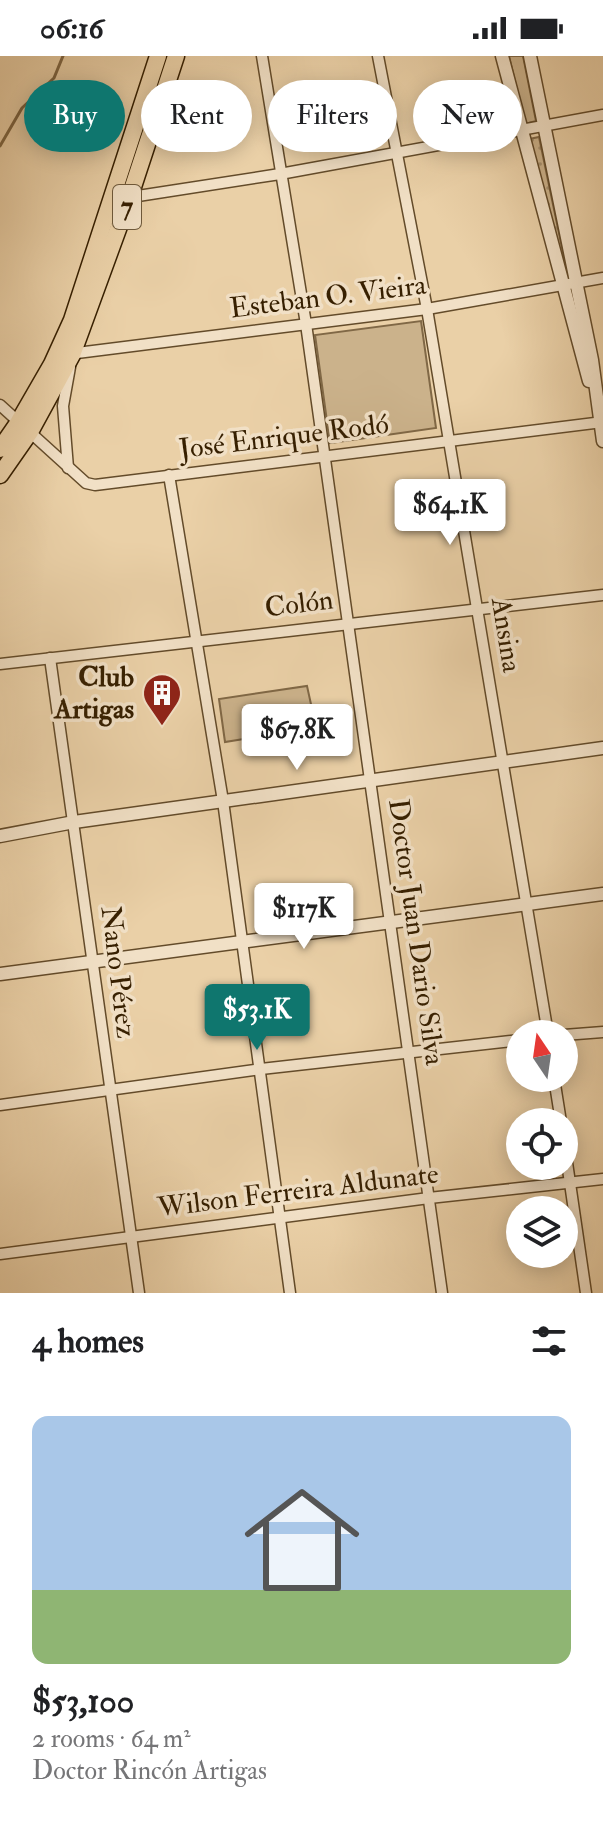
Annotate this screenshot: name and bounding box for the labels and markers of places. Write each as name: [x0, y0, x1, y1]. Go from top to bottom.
pin: $64.1K: [385, 479, 515, 547]
place label: Club Artigas: [53, 660, 134, 727]
building icon: Club Artigas: [141, 672, 183, 727]
pin: $67.8K: [232, 704, 362, 772]
pin: $117K: [248, 883, 360, 951]
pin: $53.1K: [192, 984, 322, 1052]

